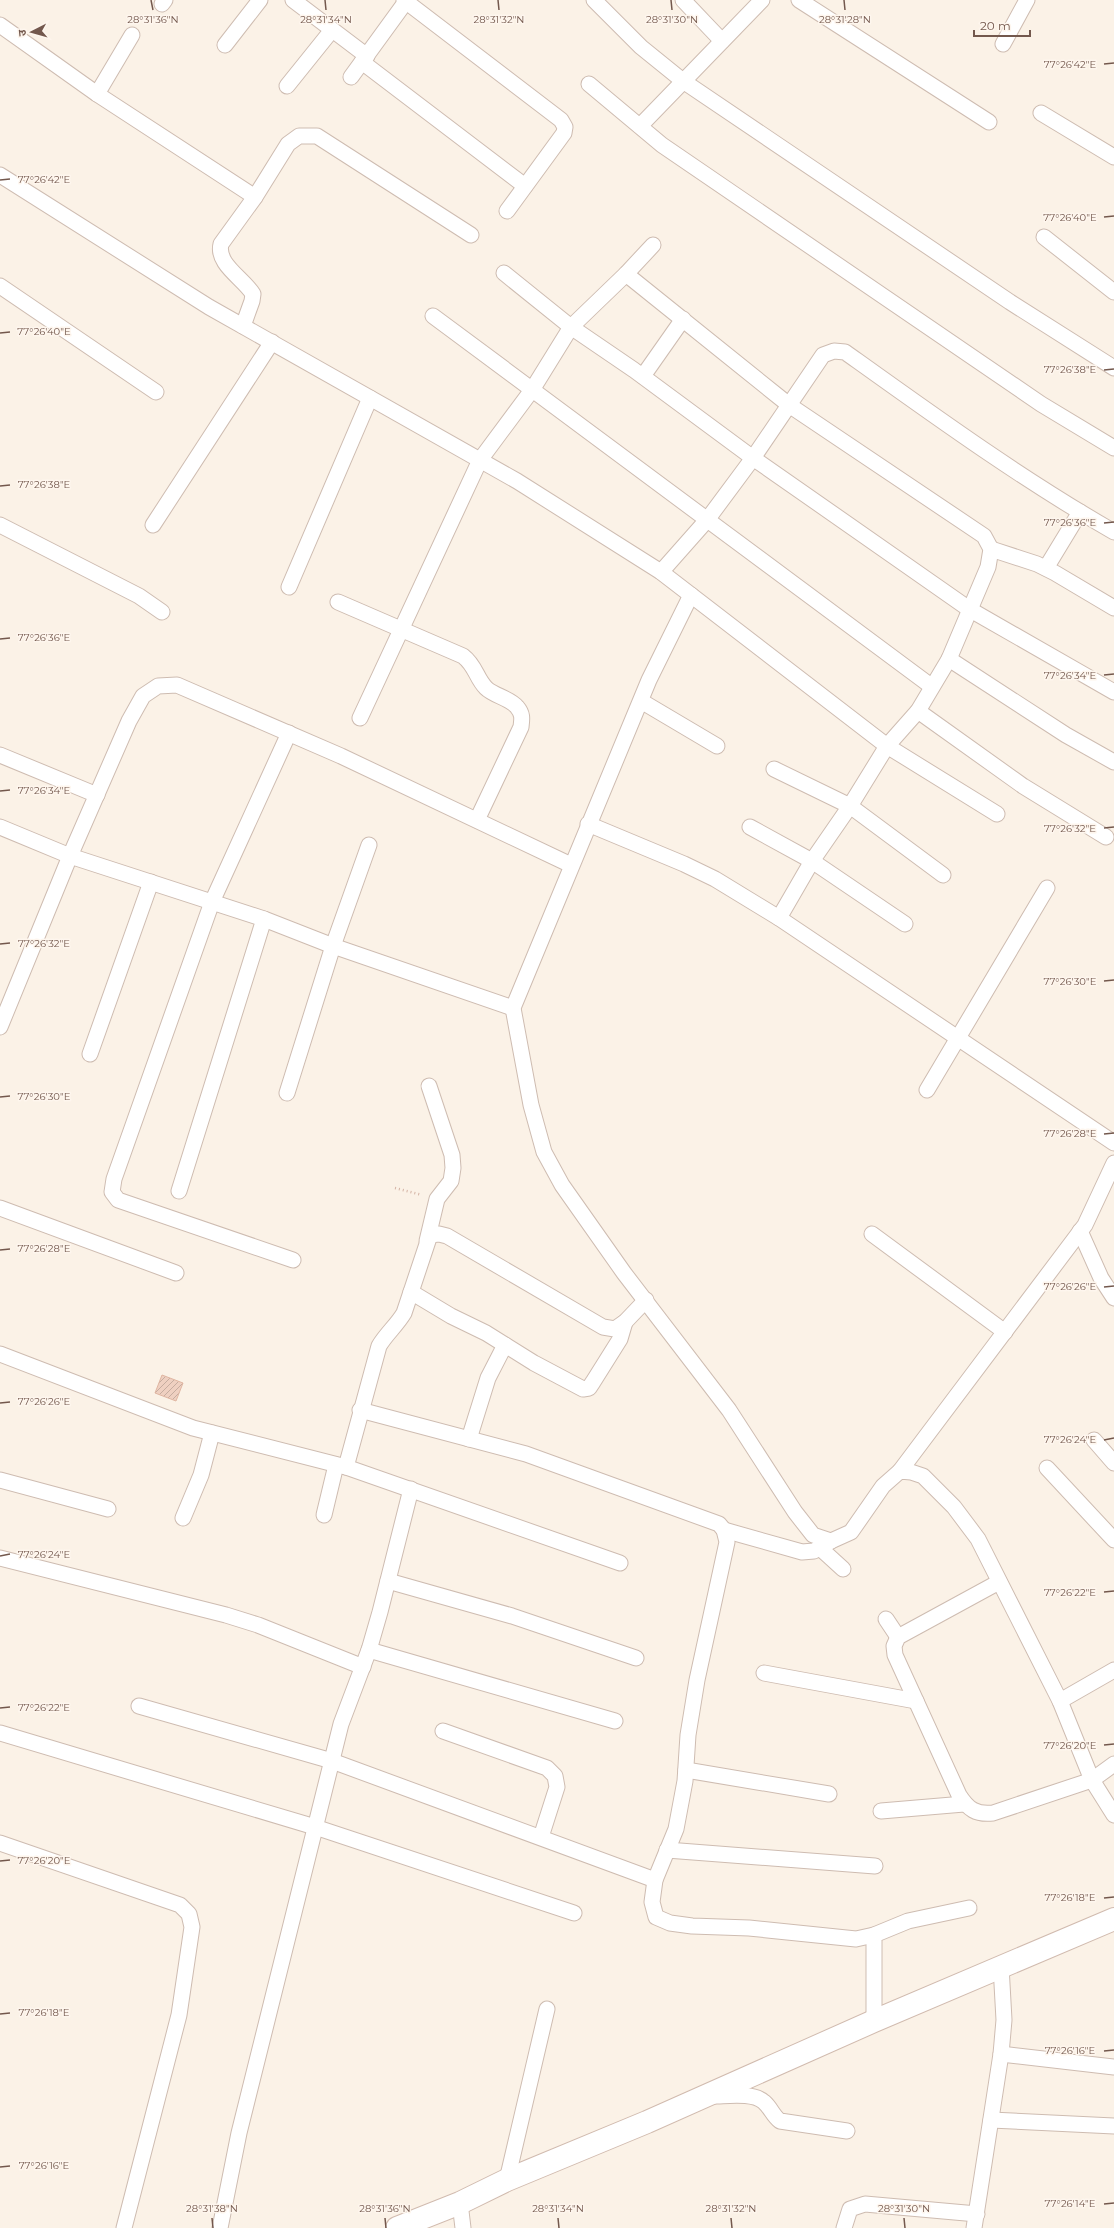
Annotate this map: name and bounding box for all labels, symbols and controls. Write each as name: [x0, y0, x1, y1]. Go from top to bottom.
north arrow: [12, 12, 52, 52]
scale bar: [974, 12, 1030, 38]
text: 28°31'36"N: [127, 13, 179, 26]
text: 28°31'34"N: [300, 13, 352, 26]
text: 28°31'32"N: [474, 13, 525, 26]
text: 28°31'30"N: [646, 13, 698, 26]
text: 28°31'28"N: [819, 13, 871, 26]
text: 20 m: [980, 18, 1011, 33]
text: उ: [15, 29, 29, 37]
text: 77°26'42"E: [1044, 58, 1096, 71]
text: 77°26'42"E: [18, 173, 70, 186]
text: 77°26'40"E: [1043, 211, 1097, 224]
text: 77°26'40"E: [17, 325, 71, 338]
text: 77°26'38"E: [1044, 363, 1097, 376]
text: 77°26'38"E: [18, 478, 71, 491]
text: 77°26'36"E: [1044, 516, 1096, 529]
text: 77°26'36"E: [18, 631, 70, 644]
text: 77°26'34"E: [1044, 669, 1097, 682]
text: 77°26'34"E: [18, 784, 71, 797]
text: 77°26'32"E: [1044, 822, 1096, 835]
text: 77°26'32"E: [18, 937, 70, 950]
text: 77°26'30"E: [1044, 975, 1097, 988]
text: 77°26'30"E: [18, 1090, 71, 1103]
text: 77°26'28"E: [1044, 1127, 1097, 1140]
text: 77°26'28"E: [18, 1242, 71, 1255]
text: 77°26'26"E: [1044, 1280, 1096, 1293]
text: 77°26'26"E: [18, 1395, 70, 1408]
text: 77°26'24"E: [1044, 1433, 1097, 1446]
text: 77°26'24"E: [18, 1548, 71, 1561]
text: 77°26'22"E: [1044, 1586, 1096, 1599]
text: 77°26'22"E: [18, 1701, 70, 1714]
text: 77°26'20"E: [1043, 1739, 1097, 1752]
text: 77°26'20"E: [17, 1854, 71, 1867]
text: 77°26'18"E: [1045, 1891, 1096, 1904]
text: 77°26'18"E: [19, 2006, 70, 2019]
text: 77°26'16"E: [1045, 2044, 1096, 2057]
text: 77°26'16"E: [19, 2159, 70, 2172]
text: 77°26'14"E: [1045, 2197, 1096, 2210]
text: 28°31'38"N: [186, 2202, 238, 2215]
text: 28°31'36"N: [359, 2202, 411, 2215]
text: 28°31'34"N: [532, 2202, 584, 2215]
text: 28°31'32"N: [706, 2202, 757, 2215]
text: 28°31'30"N: [878, 2202, 930, 2215]

